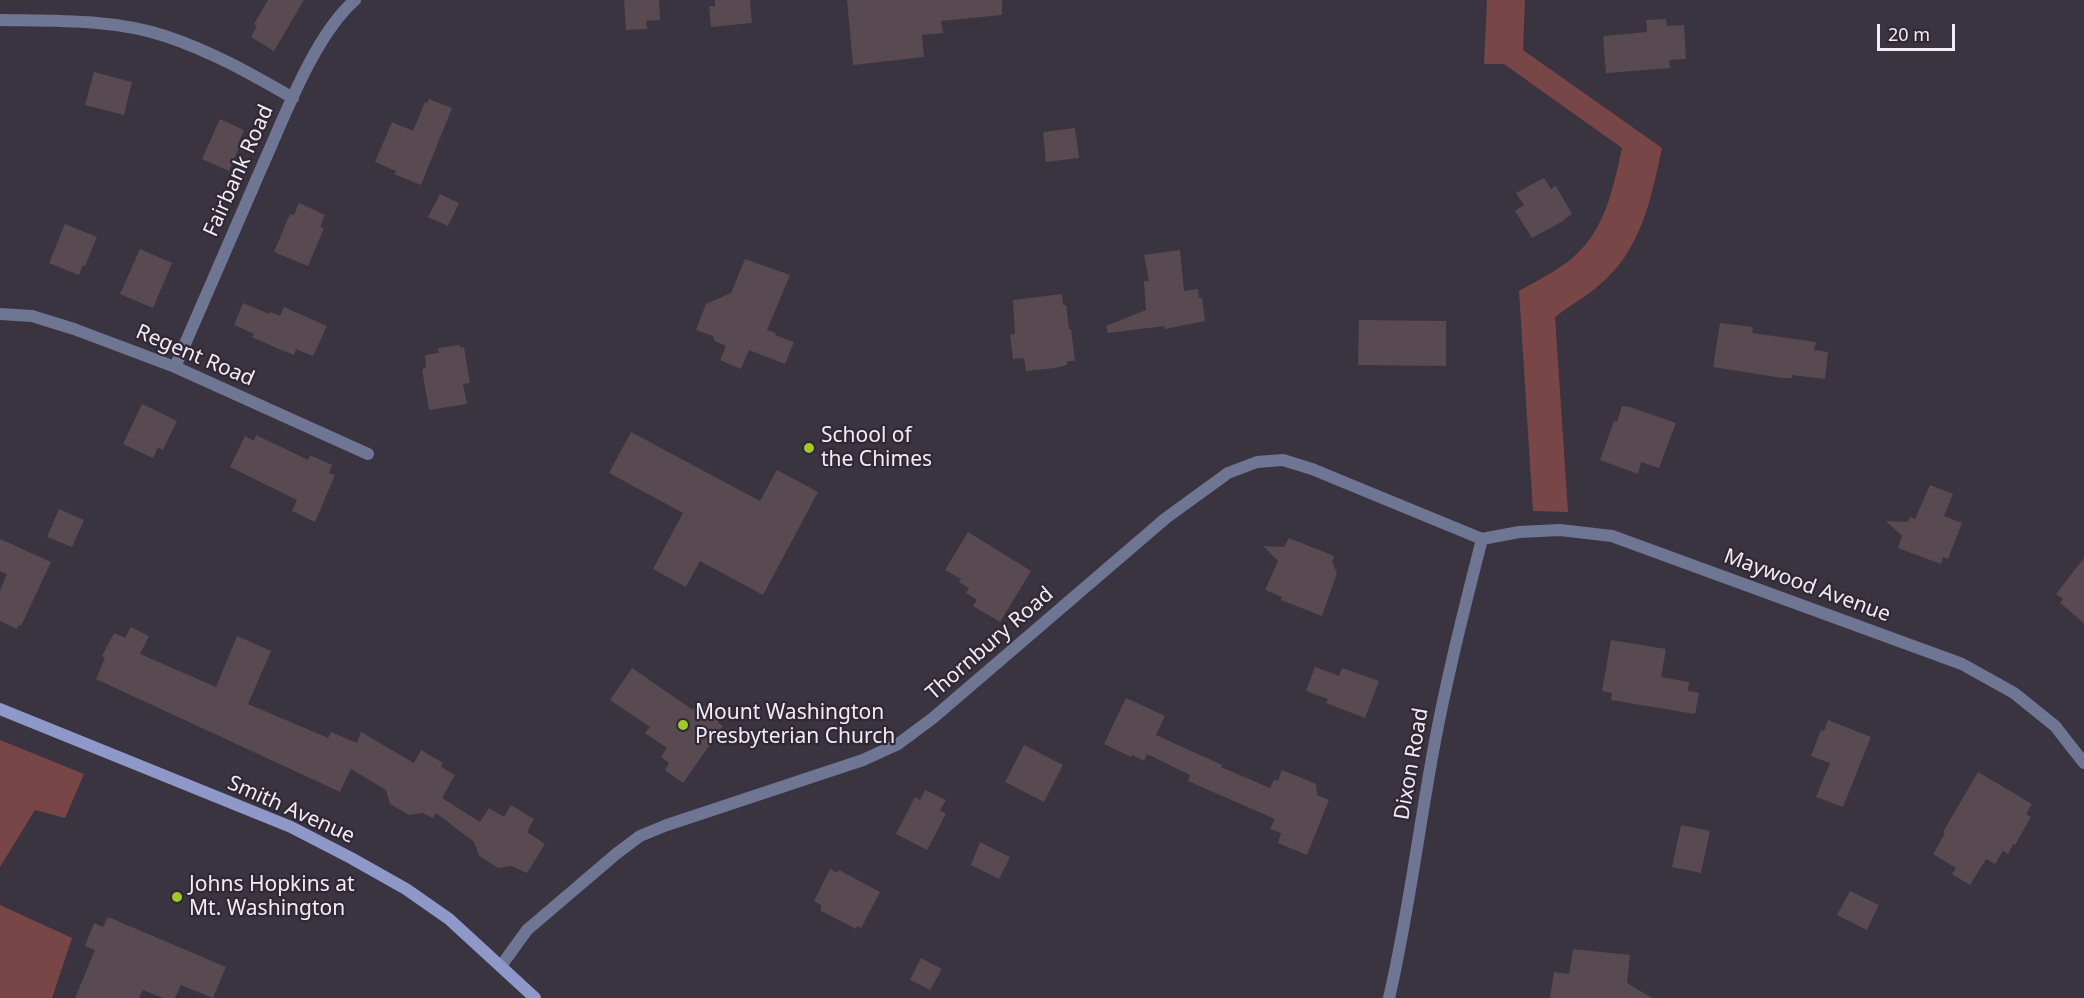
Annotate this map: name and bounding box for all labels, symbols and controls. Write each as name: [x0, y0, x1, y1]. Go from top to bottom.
scale bar: [1880, 12, 1958, 50]
text: 20 m: [1888, 22, 1930, 46]
street label: Fairbank Road: [199, 101, 279, 241]
street label: Regent Road: [132, 320, 258, 392]
place label: School of the Chimes: [821, 423, 932, 473]
marker: School of the Chimes: [802, 441, 816, 455]
street label: Maywood Avenue: [1720, 544, 1894, 628]
street label: Thornbury Road: [921, 582, 1059, 706]
place label: Mount Washington Presbyterian Church: [695, 700, 895, 750]
street label: Dixon Road: [1390, 706, 1434, 822]
marker: Mount Washington Presbyterian Church: [676, 718, 690, 732]
street label: Smith Avenue: [224, 771, 358, 849]
place label: Johns Hopkins at Mt. Washington: [189, 872, 355, 922]
marker: Johns Hopkins at Mt. Washington: [170, 890, 184, 904]

